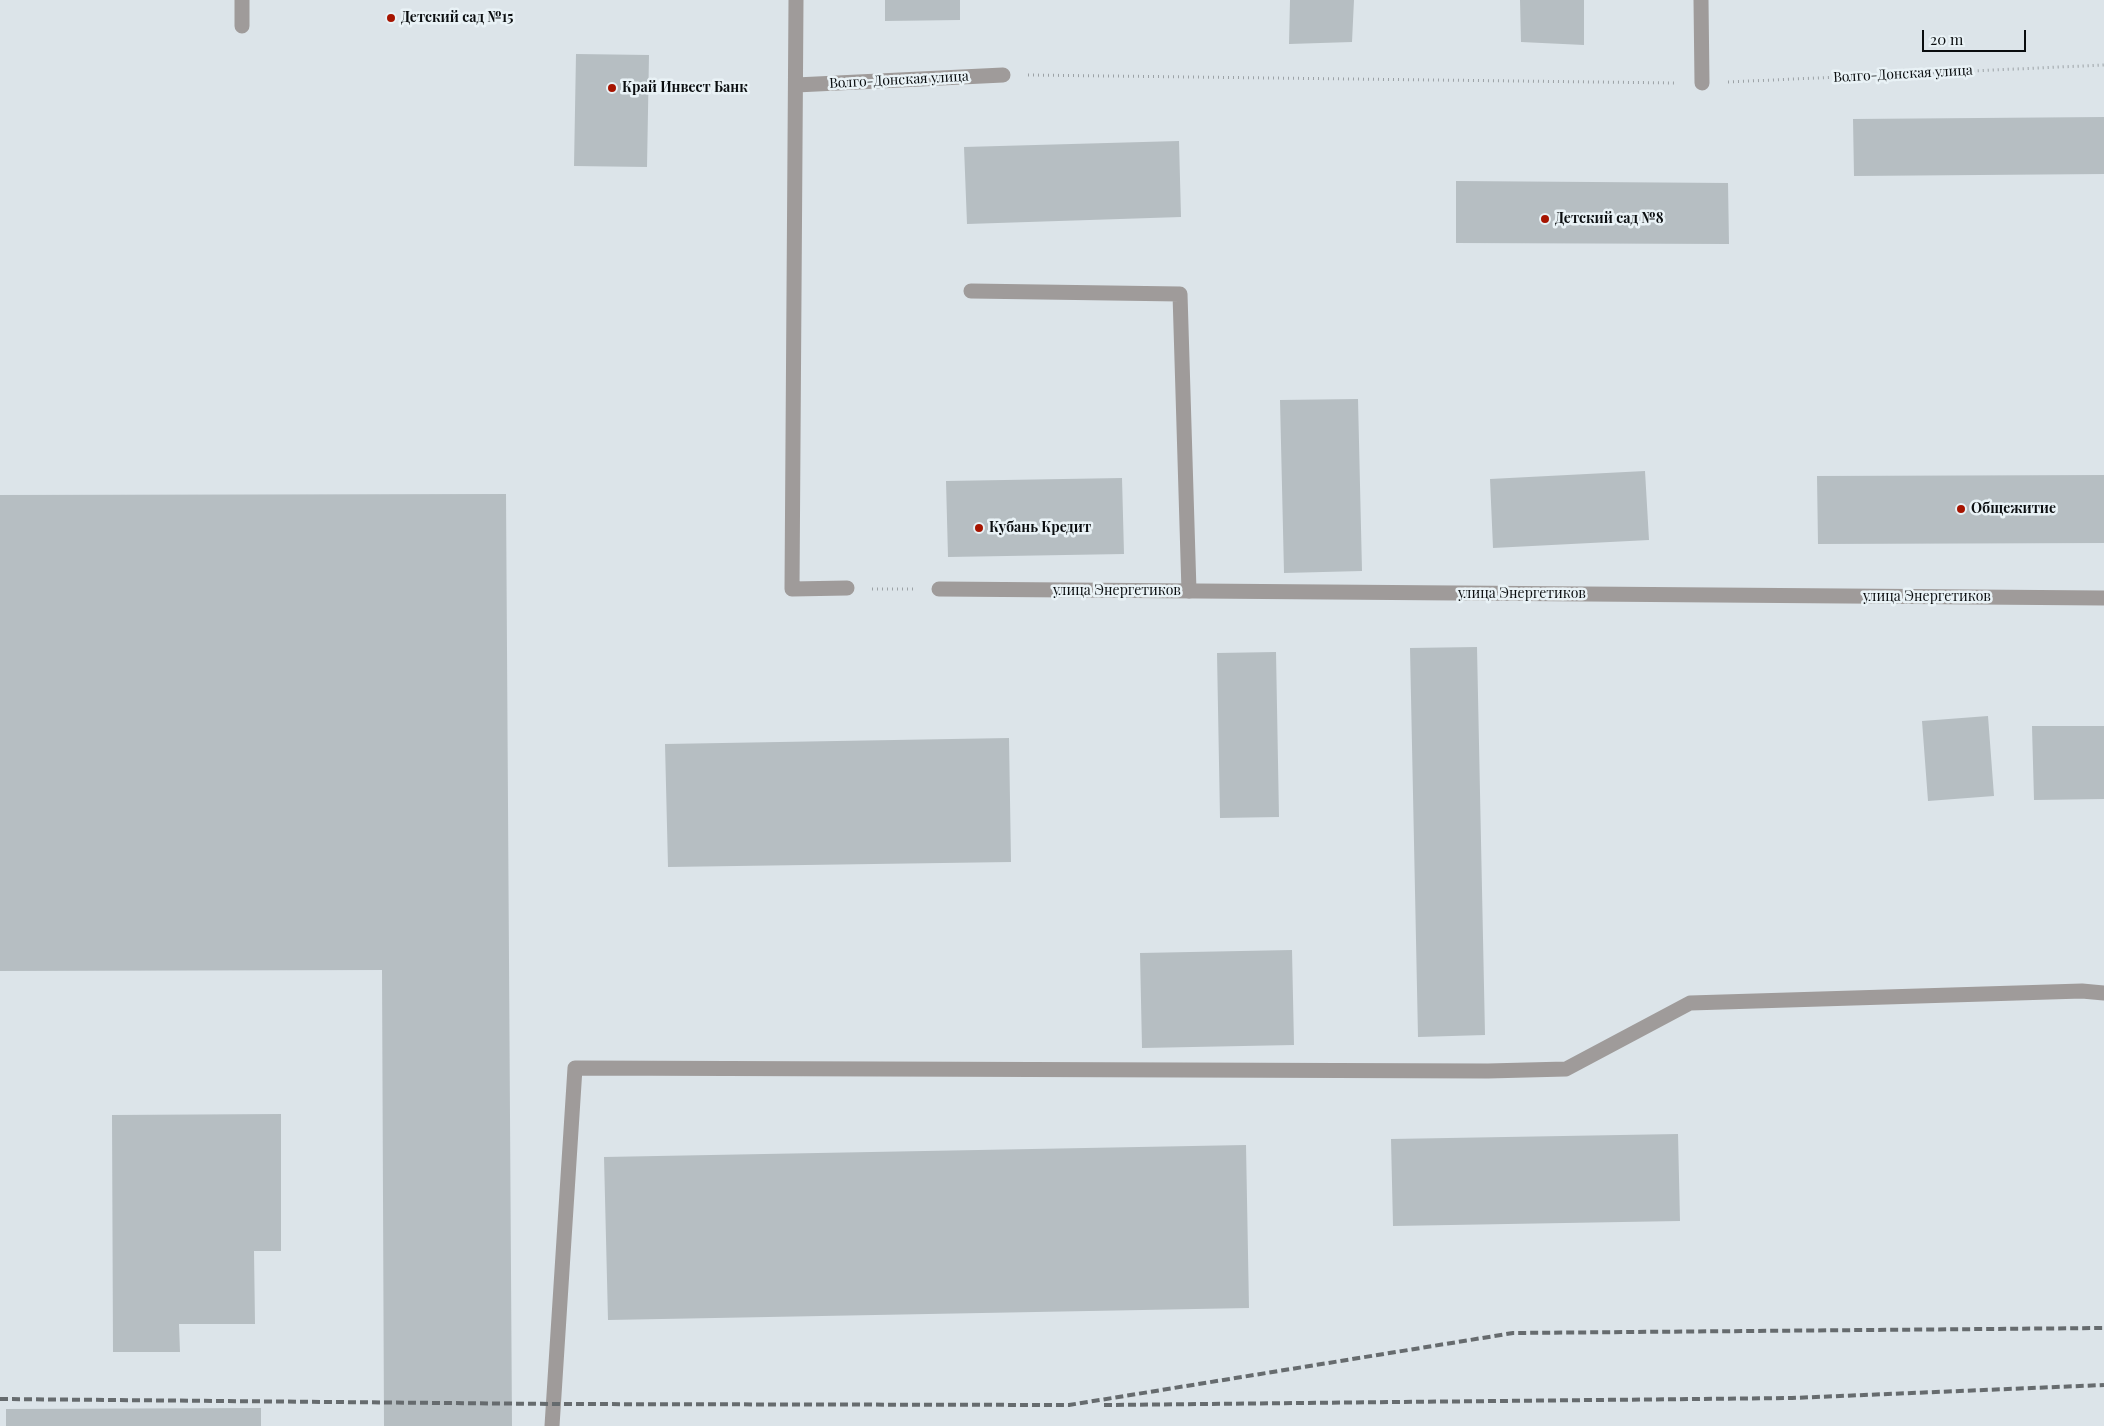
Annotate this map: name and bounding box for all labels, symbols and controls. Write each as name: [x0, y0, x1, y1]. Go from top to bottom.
place label: Детский сад №15: [401, 10, 513, 26]
marker: Детский сад №15: [385, 12, 397, 24]
scale bar: [1924, 20, 2028, 52]
text: 20 m: [1930, 29, 1963, 49]
street label: Волго-Донская улица: [1833, 62, 1973, 86]
street label: Волго-Донская улица: [829, 68, 969, 92]
place label: Край Инвест Банк: [622, 80, 748, 96]
marker: Край Инвест Банк: [606, 82, 618, 94]
place label: Детский сад №8: [1555, 211, 1664, 227]
marker: Детский сад №8: [1539, 213, 1551, 225]
place label: Общежитие: [1971, 501, 2056, 517]
marker: Общежитие: [1955, 503, 1967, 515]
place label: Кубань Кредит: [989, 520, 1091, 536]
marker: Кубань Кредит: [973, 522, 985, 534]
street label: улица Энергетиков: [1053, 583, 1181, 599]
street label: улица Энергетиков: [1458, 586, 1586, 602]
street label: улица Энергетиков: [1863, 589, 1991, 605]

